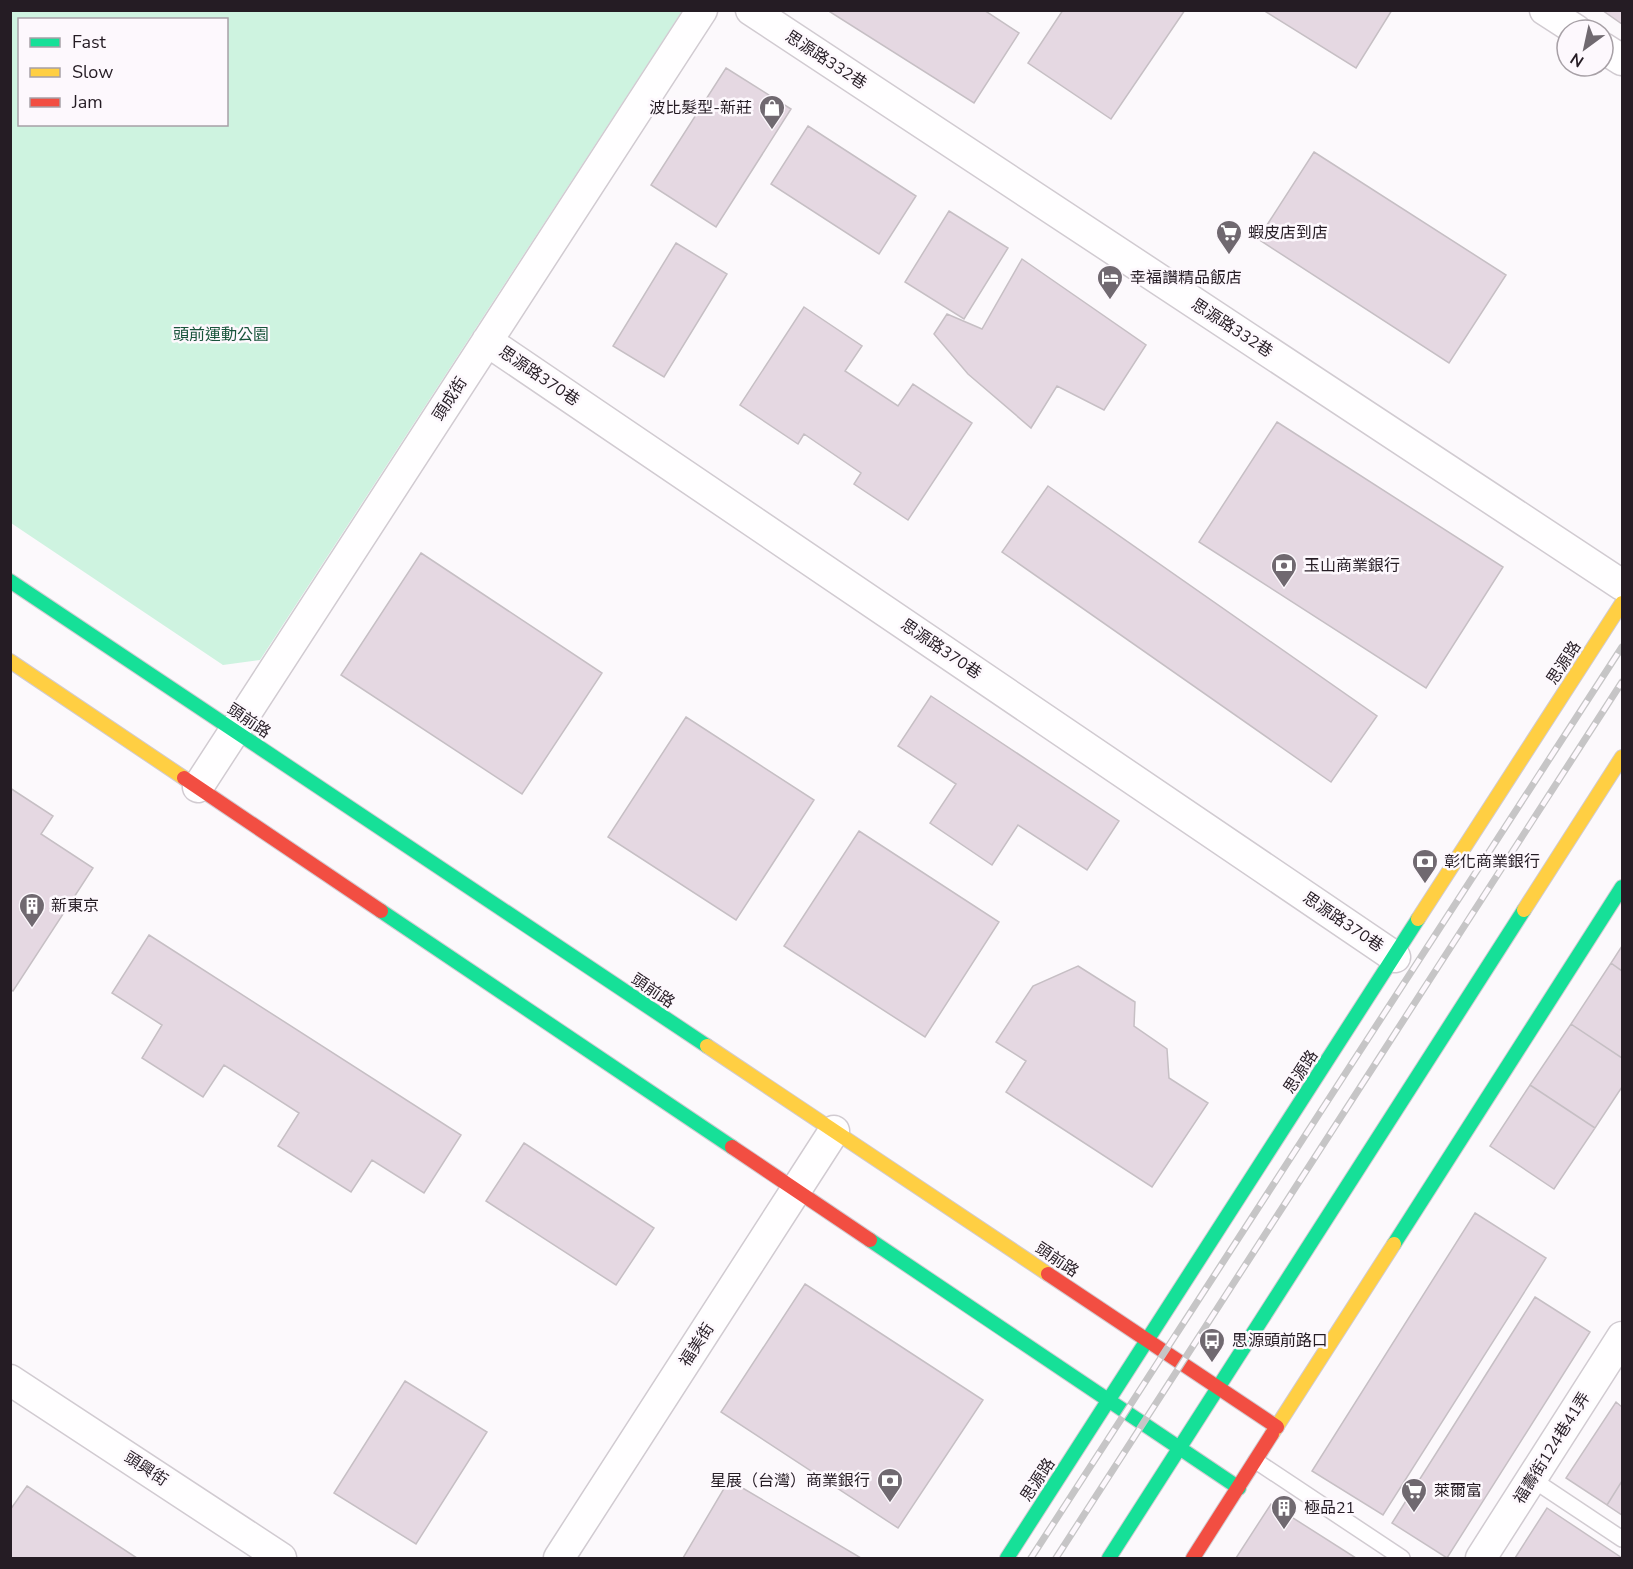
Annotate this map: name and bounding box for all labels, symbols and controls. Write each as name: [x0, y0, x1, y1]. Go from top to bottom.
legend: [18, 18, 228, 126]
north arrow: [1555, 18, 1615, 78]
street label: 思源路332巷: [781, 25, 871, 95]
text: Fast: [72, 30, 107, 54]
text: N: [1566, 47, 1588, 72]
text: Slow: [72, 60, 113, 84]
text: Jam: [71, 90, 103, 114]
shop icon: 波比髮型-新莊: [757, 93, 787, 131]
place label: 波比髮型-新莊: [649, 97, 752, 119]
supermarket icon: 蝦皮店到店: [1214, 218, 1244, 256]
place label: 蝦皮店到店: [1248, 222, 1328, 244]
hotel icon: 幸福讚精品飯店: [1095, 263, 1125, 301]
place label: 幸福讚精品飯店: [1130, 267, 1242, 289]
street label: 思源路332巷: [1187, 293, 1277, 363]
park label: 頭前運動公園: [173, 324, 269, 346]
street label: 思源路370巷: [494, 341, 584, 411]
street label: 頭成街: [428, 373, 472, 425]
bank icon: 玉山商業銀行: [1269, 551, 1299, 589]
place label: 玉山商業銀行: [1304, 555, 1400, 577]
street label: 思源路370巷: [896, 614, 986, 684]
street label: 思源路: [1542, 637, 1586, 689]
street label: 頭前路: [223, 698, 275, 744]
bank icon: 彰化商業銀行: [1410, 847, 1440, 885]
place label: 彰化商業銀行: [1444, 851, 1540, 873]
street label: 思源路370巷: [1298, 887, 1388, 957]
building icon: 新東京: [17, 891, 47, 929]
place label: 新東京: [51, 895, 99, 917]
street label: 頭前路: [627, 968, 679, 1014]
street label: 思源路: [1279, 1046, 1323, 1098]
street label: 頭前路: [1031, 1237, 1083, 1283]
street label: 福美街: [675, 1319, 719, 1371]
bus stop icon: 思源頭前路口: [1197, 1326, 1227, 1364]
place label: 思源頭前路口: [1232, 1330, 1328, 1352]
street label: 福壽街124巷41弄: [1509, 1388, 1595, 1508]
street label: 頭興街: [120, 1447, 172, 1491]
street label: 思源路: [1016, 1454, 1060, 1506]
bank icon: 星展（台灣）商業銀行: [875, 1466, 905, 1504]
place label: 星展（台灣）商業銀行: [710, 1470, 870, 1492]
supermarket icon: 萊爾富: [1399, 1476, 1429, 1514]
place label: 萊爾富: [1434, 1480, 1482, 1502]
building icon: 極品21: [1269, 1493, 1299, 1531]
place label: 極品21: [1304, 1497, 1355, 1519]

